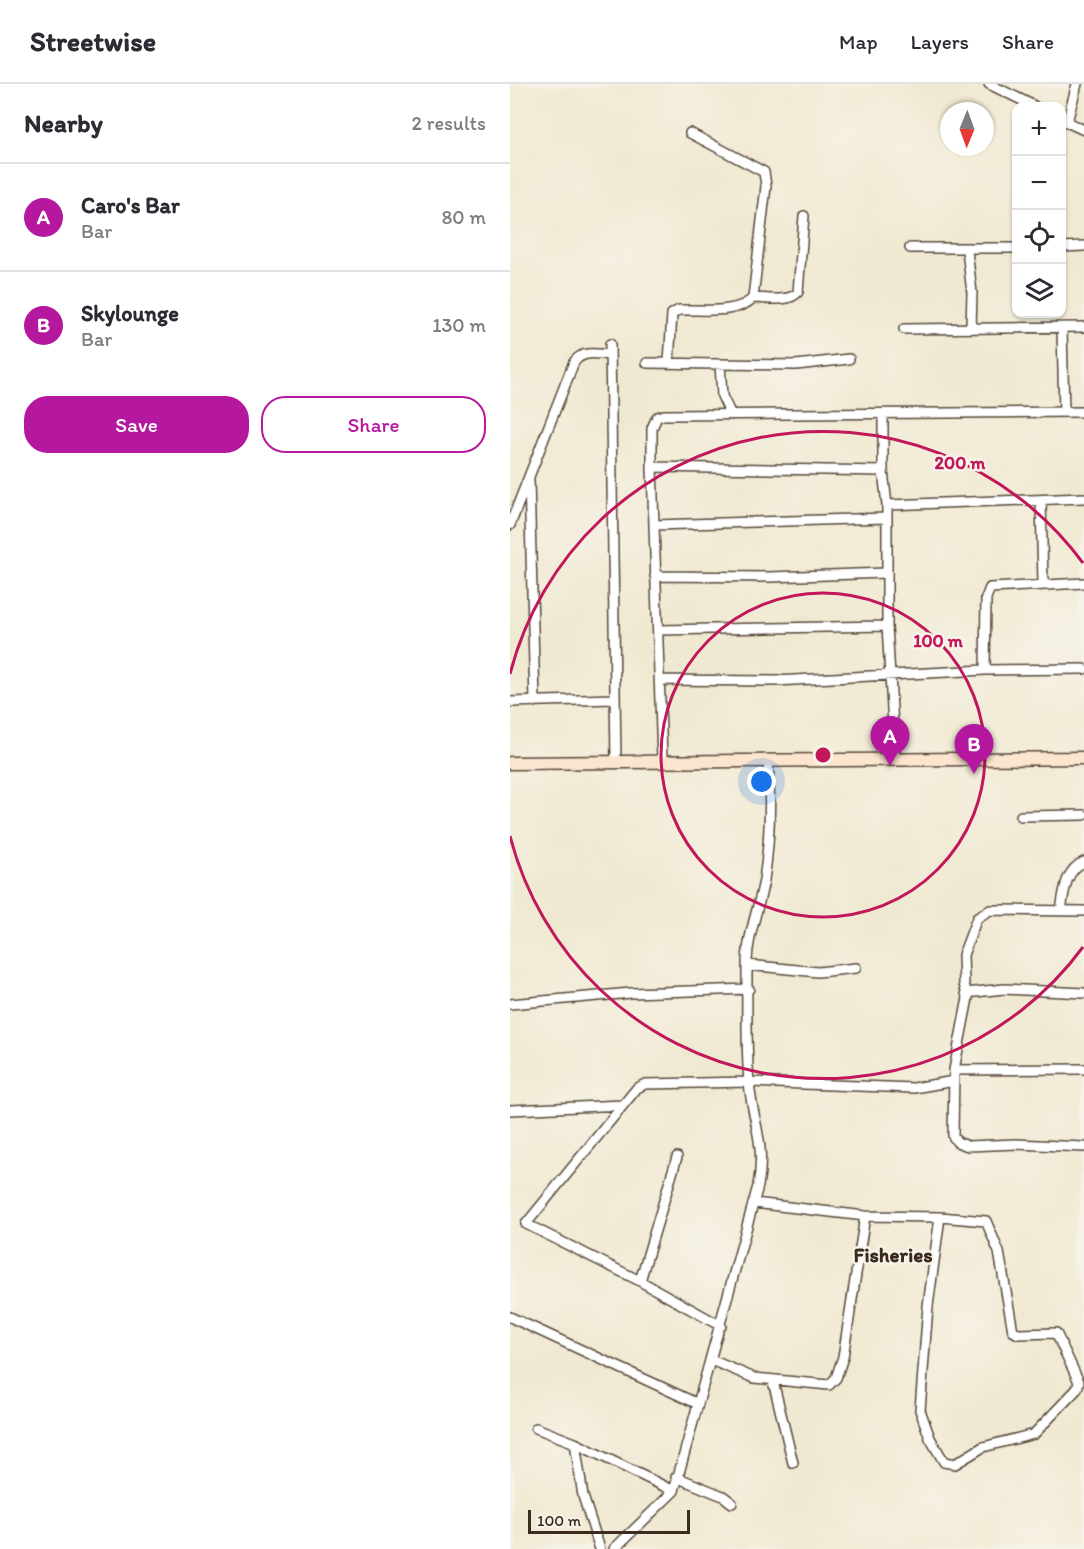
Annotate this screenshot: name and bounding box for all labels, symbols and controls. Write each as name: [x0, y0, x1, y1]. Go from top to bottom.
text: Streetwise: [30, 24, 156, 58]
text: Map: [839, 29, 878, 54]
text: Layers: [911, 29, 969, 54]
text: Share: [1002, 29, 1054, 54]
north arrow: [940, 102, 994, 156]
map controls: [1012, 102, 1066, 318]
button: +: [1012, 102, 1066, 156]
text: Nearby: [24, 107, 103, 139]
text: 2 results: [412, 111, 486, 135]
button: −: [1012, 156, 1066, 210]
text: Caro's Bar: [81, 192, 180, 219]
text: A: [37, 205, 50, 229]
text: 80 m: [441, 205, 486, 229]
button: locate: [1012, 210, 1066, 264]
text: Bar: [81, 219, 112, 243]
button: layers: [1012, 264, 1066, 318]
text: Skylounge: [81, 300, 179, 327]
text: B: [37, 313, 50, 337]
text: 130 m: [432, 313, 486, 337]
text: Bar: [81, 327, 112, 351]
button: Save: [24, 396, 249, 453]
button: Share: [261, 396, 486, 453]
text: 200 m: [935, 452, 986, 474]
text: 100 m: [913, 630, 964, 652]
pin: A: [870, 716, 910, 766]
pin: B: [954, 724, 994, 774]
centre of rings: [813, 745, 833, 765]
your location: [747, 767, 776, 796]
district label: Fisheries: [853, 1242, 933, 1267]
scale bar: [528, 1507, 690, 1534]
text: 100 m: [537, 1511, 581, 1530]

